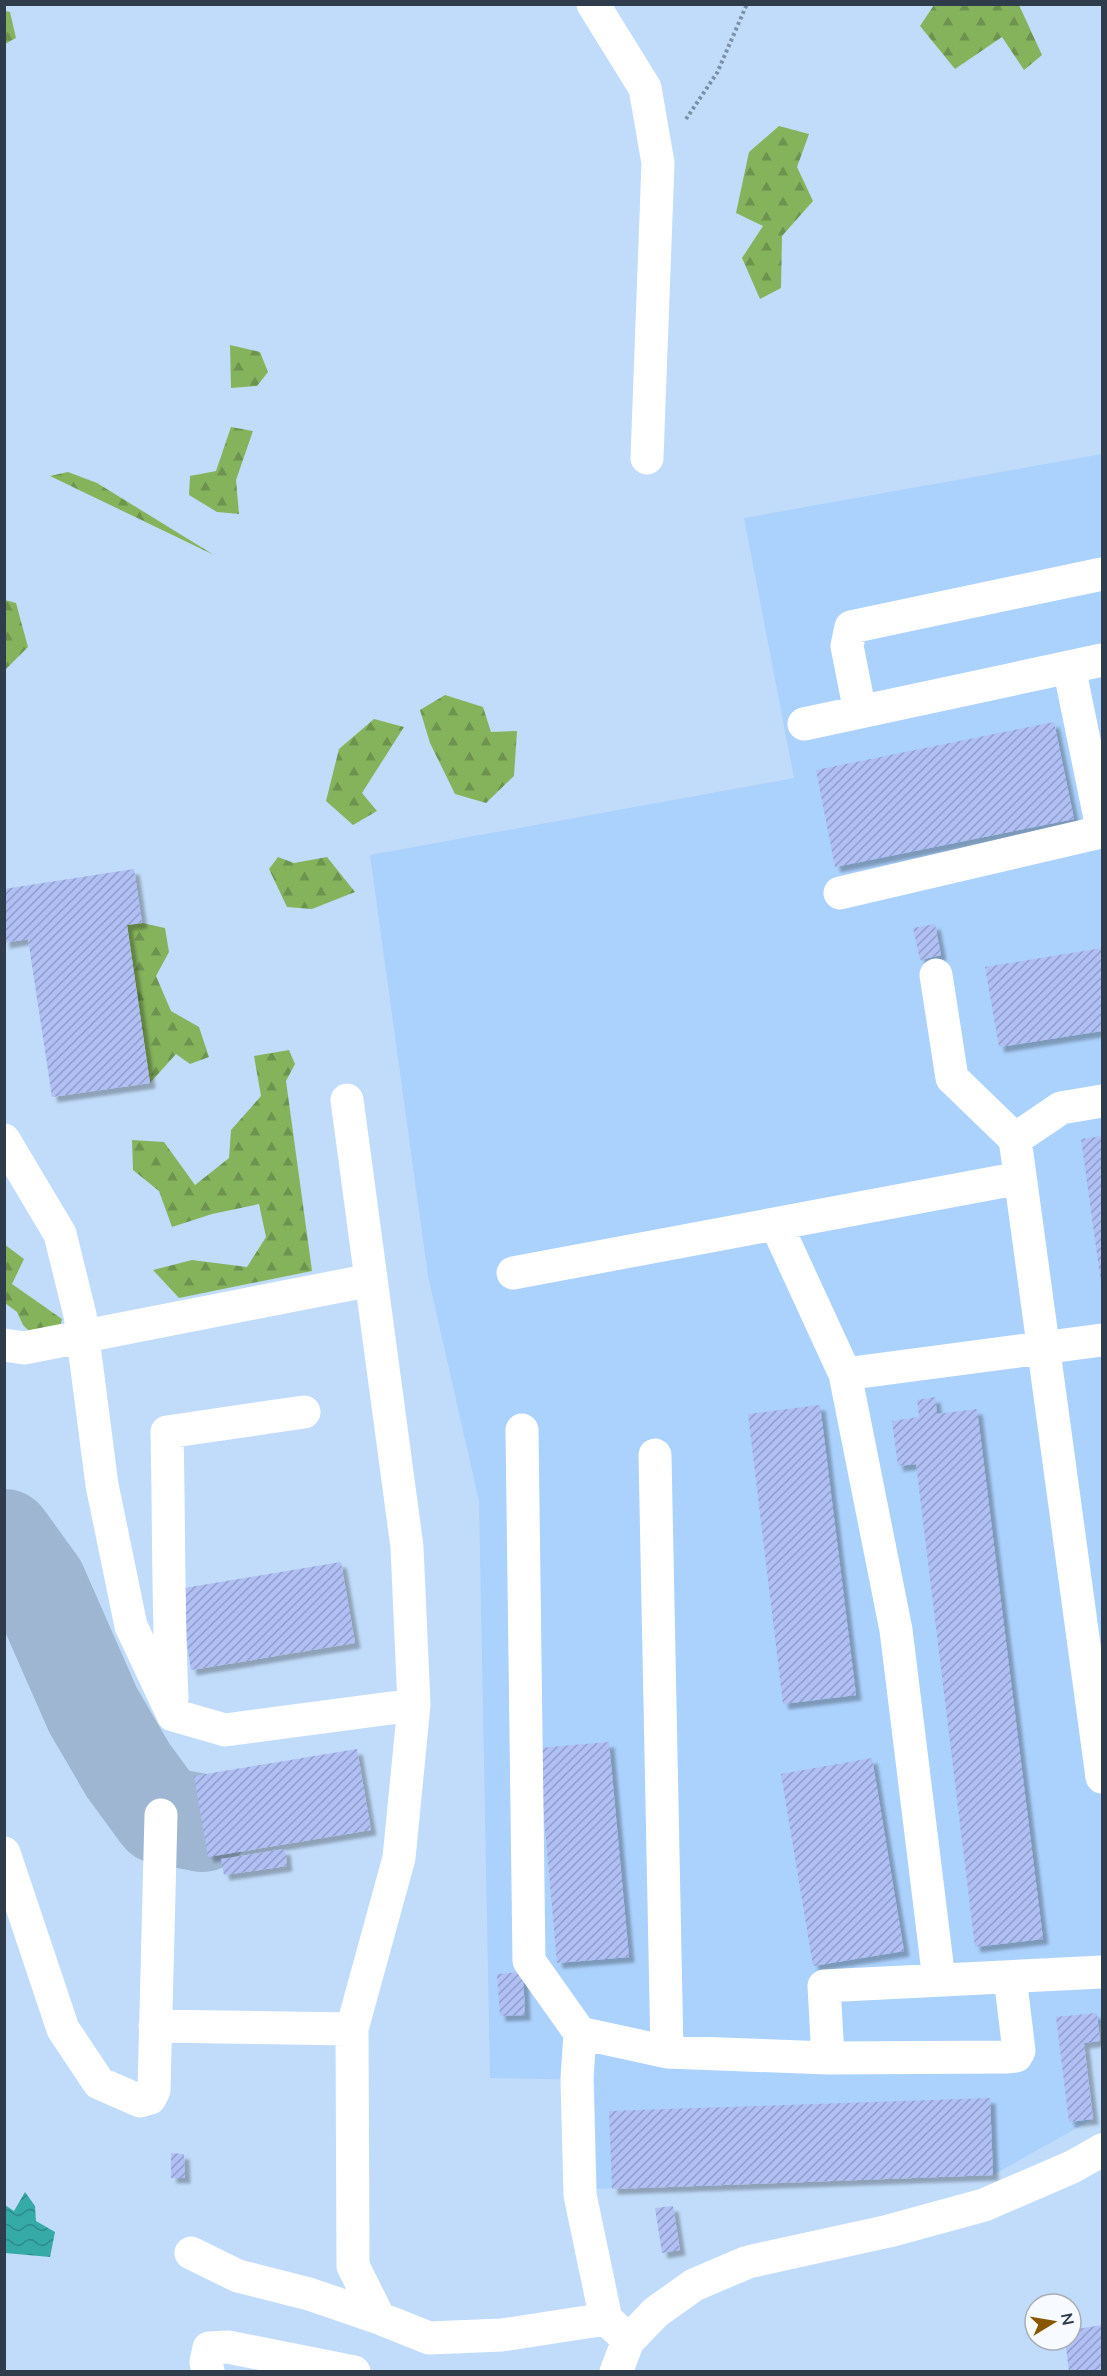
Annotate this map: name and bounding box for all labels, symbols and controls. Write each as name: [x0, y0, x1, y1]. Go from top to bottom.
north arrow: [1023, 2292, 1083, 2352]
text: N: [1057, 2311, 1079, 2327]

